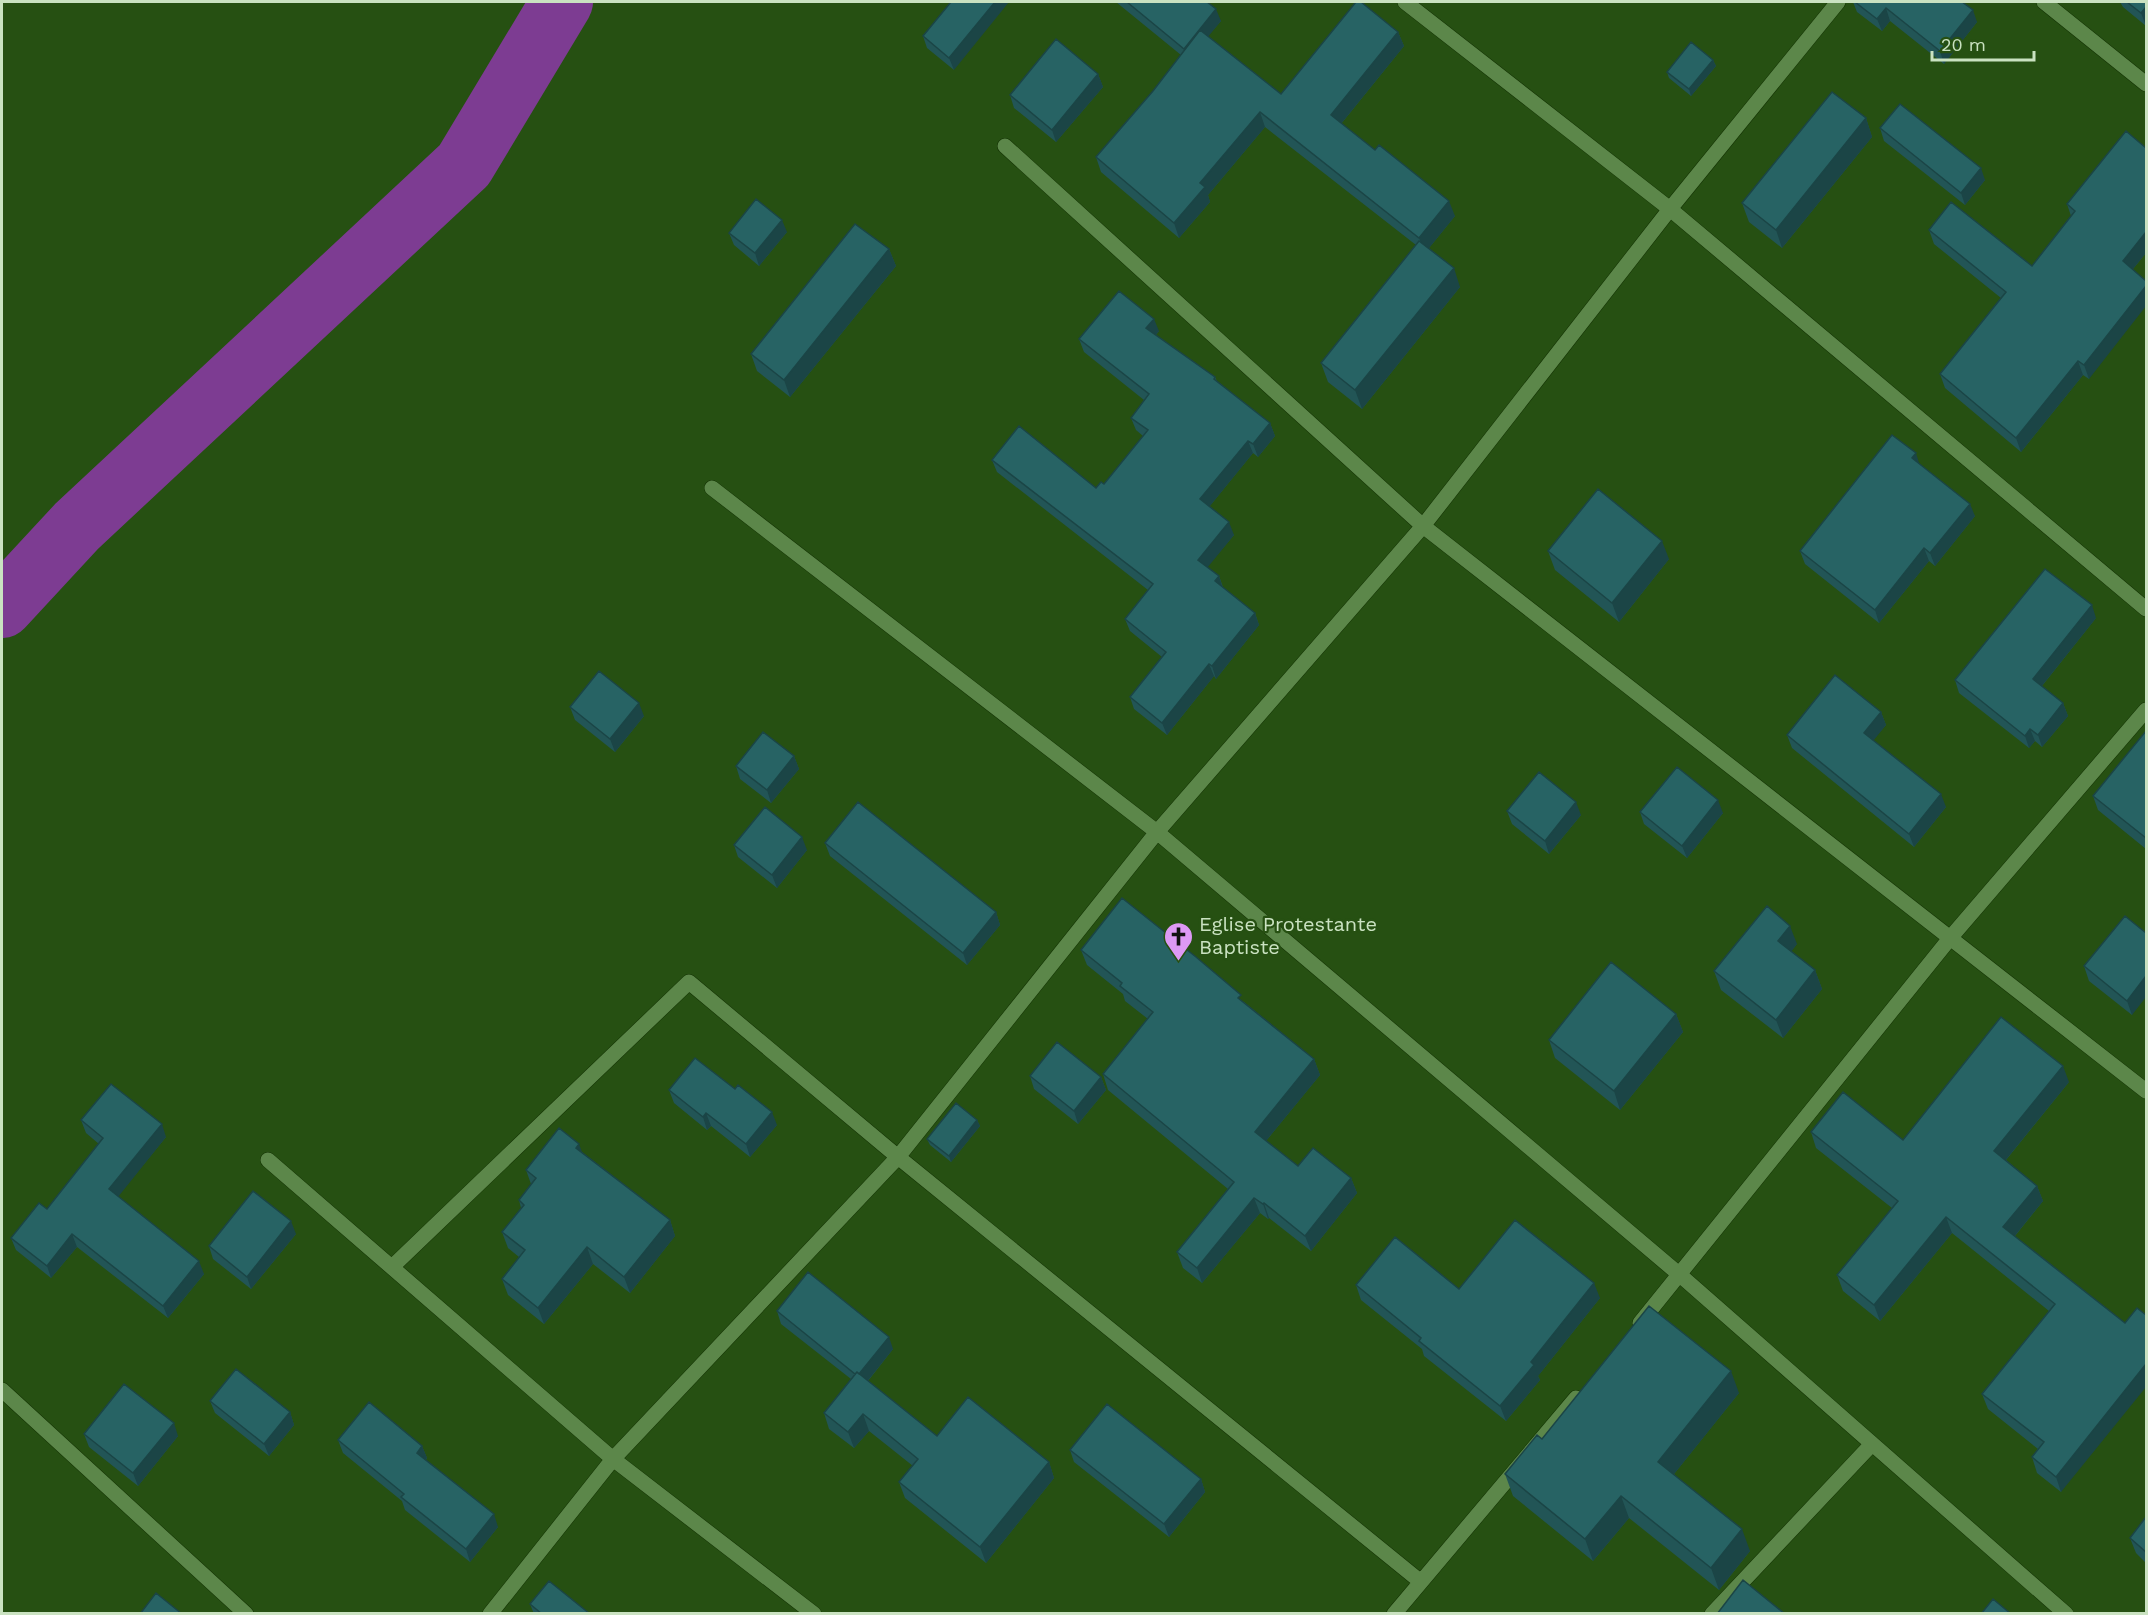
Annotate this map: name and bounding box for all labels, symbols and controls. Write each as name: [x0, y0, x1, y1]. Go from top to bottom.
scale bar: [1932, 24, 2034, 62]
text: 20 m: [1941, 34, 1986, 55]
place label: Eglise Protestante Baptiste: [1199, 912, 1377, 959]
church icon: Eglise Protestante Baptiste: [1162, 920, 1194, 962]

